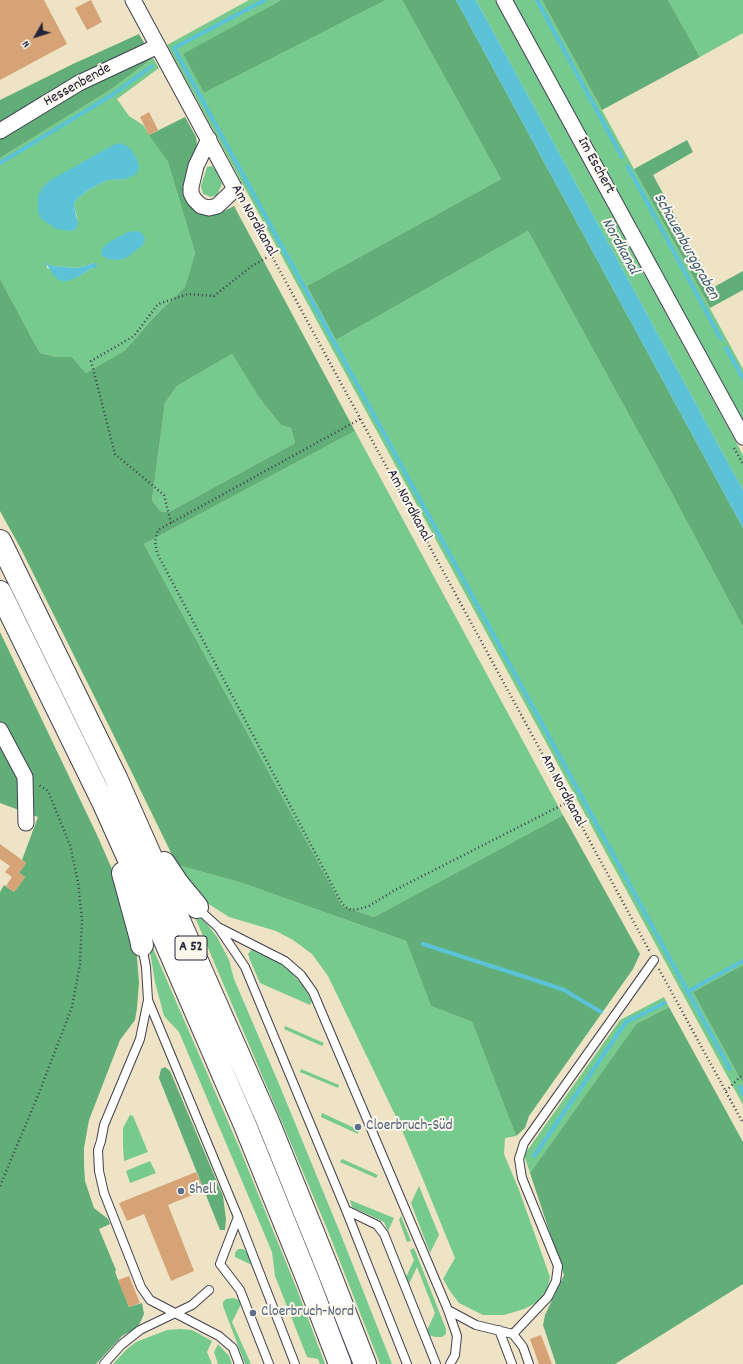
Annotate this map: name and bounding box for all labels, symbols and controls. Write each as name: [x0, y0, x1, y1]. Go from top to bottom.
north arrow: [16, 16, 56, 56]
text: N: [19, 36, 35, 51]
street label: Hessenbende: [41, 60, 115, 112]
street label: Im Eschert: [572, 134, 618, 198]
street label: Am Nordkanal: [226, 182, 280, 260]
water label: Schauenburggraben: [648, 191, 722, 303]
water label: Nordkanal: [596, 216, 642, 278]
street label: Am Nordkanal: [381, 467, 435, 545]
street label: Am Nordkanal: [535, 752, 589, 830]
road number: A 52: [175, 936, 207, 960]
place label: Cloerbruch-Süd: [366, 1118, 452, 1136]
marker: Cloerbruch-Süd: [353, 1122, 363, 1132]
place label: Shell: [189, 1182, 216, 1200]
marker: Shell: [176, 1186, 186, 1196]
place label: Cloerbruch-Nord: [261, 1304, 354, 1322]
marker: Cloerbruch-Nord: [248, 1308, 258, 1318]

